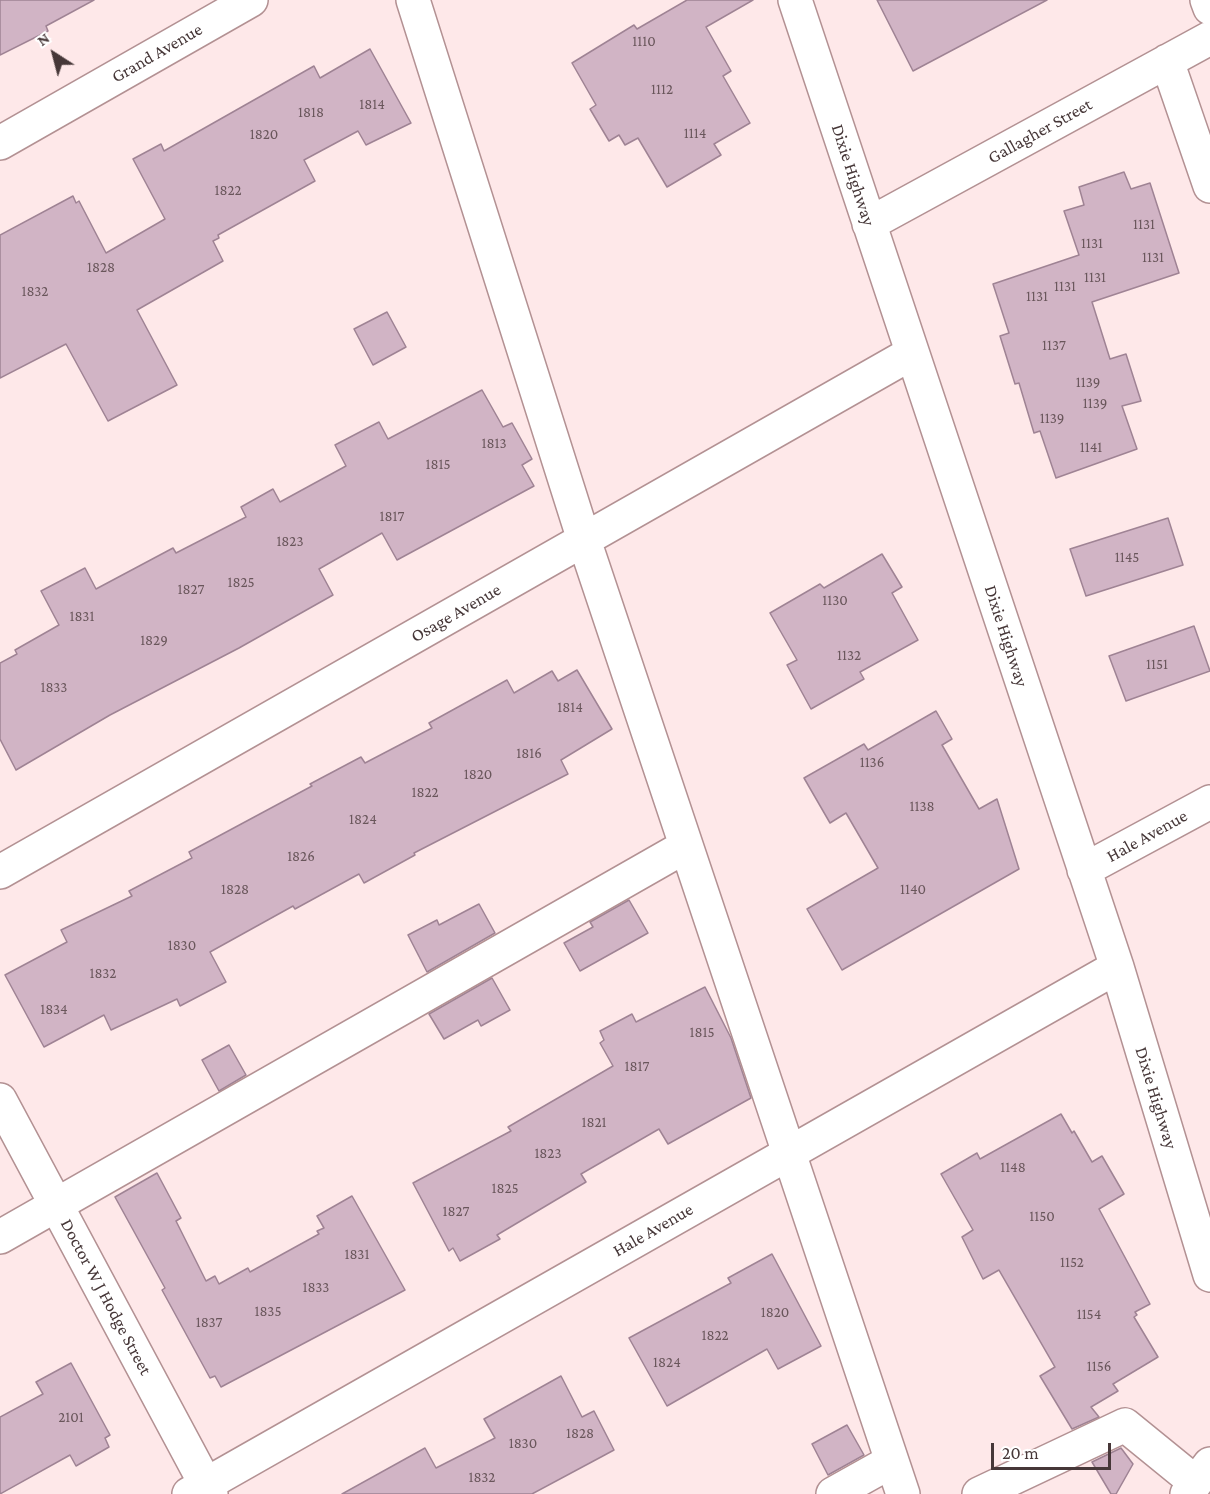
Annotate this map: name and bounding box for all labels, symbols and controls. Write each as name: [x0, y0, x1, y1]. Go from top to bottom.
street label: Grand Avenue: [108, 18, 206, 88]
north arrow: [24, 24, 84, 84]
text: N: [34, 29, 53, 49]
house number: 1110: [632, 32, 656, 50]
house number: 1112: [651, 80, 673, 98]
street label: Gallagher Street: [984, 93, 1096, 169]
house number: 1814: [359, 95, 385, 113]
house number: 1818: [298, 103, 324, 121]
street label: Dixie Highway: [826, 121, 880, 229]
house number: 1114: [684, 124, 706, 142]
house number: 1820: [250, 125, 278, 143]
house number: 1822: [214, 181, 242, 199]
house number: 1131: [1133, 215, 1155, 233]
house number: 1131: [1081, 234, 1103, 252]
house number: 1131: [1142, 248, 1164, 266]
house number: 1828: [87, 258, 115, 276]
house number: 1131: [1084, 268, 1106, 286]
house number: 1131: [1054, 277, 1076, 295]
house number: 1832: [22, 282, 48, 300]
house number: 1131: [1026, 287, 1048, 305]
house number: 1137: [1042, 336, 1066, 354]
house number: 1139: [1076, 373, 1100, 391]
house number: 1139: [1083, 394, 1107, 412]
house number: 1139: [1040, 409, 1064, 427]
house number: 1813: [481, 434, 507, 452]
house number: 1141: [1080, 438, 1102, 456]
house number: 1815: [425, 455, 451, 473]
house number: 1817: [380, 507, 404, 525]
house number: 1823: [276, 532, 304, 550]
house number: 1145: [1115, 548, 1139, 566]
house number: 1825: [227, 573, 255, 591]
street label: Osage Avenue: [407, 579, 505, 647]
house number: 1827: [178, 580, 204, 598]
street label: Dixie Highway: [979, 582, 1033, 690]
house number: 1130: [822, 591, 848, 609]
house number: 1831: [70, 607, 94, 625]
house number: 1829: [140, 631, 168, 649]
house number: 1132: [837, 646, 861, 664]
house number: 1151: [1146, 655, 1168, 673]
house number: 1833: [41, 678, 67, 696]
house number: 1814: [557, 698, 583, 716]
house number: 1816: [516, 744, 542, 762]
house number: 1136: [860, 753, 884, 771]
house number: 1820: [464, 765, 492, 783]
house number: 1822: [411, 783, 439, 801]
house number: 1138: [909, 797, 935, 815]
street label: Hale Avenue: [1103, 805, 1191, 867]
house number: 1824: [349, 810, 377, 828]
house number: 1826: [287, 847, 315, 865]
house number: 1828: [221, 880, 249, 898]
house number: 1140: [900, 880, 926, 898]
house number: 1830: [168, 936, 196, 954]
house number: 1832: [90, 964, 116, 982]
house number: 1834: [40, 1000, 68, 1018]
house number: 1815: [689, 1023, 715, 1041]
street label: Dixie Highway: [1130, 1044, 1182, 1152]
house number: 1817: [625, 1057, 649, 1075]
house number: 1821: [581, 1113, 607, 1131]
house number: 1823: [534, 1144, 562, 1162]
house number: 1148: [1000, 1158, 1026, 1176]
house number: 1825: [491, 1179, 519, 1197]
street label: Hale Avenue: [609, 1198, 697, 1262]
house number: 1827: [443, 1202, 469, 1220]
house number: 1150: [1029, 1207, 1055, 1225]
street label: Doctor W J Hodge Street: [56, 1215, 156, 1379]
house number: 1831: [345, 1245, 369, 1263]
house number: 1152: [1060, 1253, 1084, 1271]
house number: 1833: [303, 1278, 329, 1296]
house number: 1835: [255, 1302, 281, 1320]
house number: 1820: [761, 1303, 789, 1321]
house number: 1154: [1077, 1305, 1101, 1323]
house number: 1837: [196, 1313, 222, 1331]
house number: 1822: [701, 1326, 729, 1344]
house number: 1824: [653, 1353, 681, 1371]
house number: 1156: [1087, 1357, 1111, 1375]
house number: 2101: [58, 1408, 84, 1426]
house number: 1828: [566, 1424, 594, 1442]
scale bar: [994, 1431, 1114, 1469]
house number: 1830: [509, 1434, 537, 1452]
text: 20 m: [1002, 1443, 1039, 1463]
house number: 1832: [469, 1468, 495, 1486]

